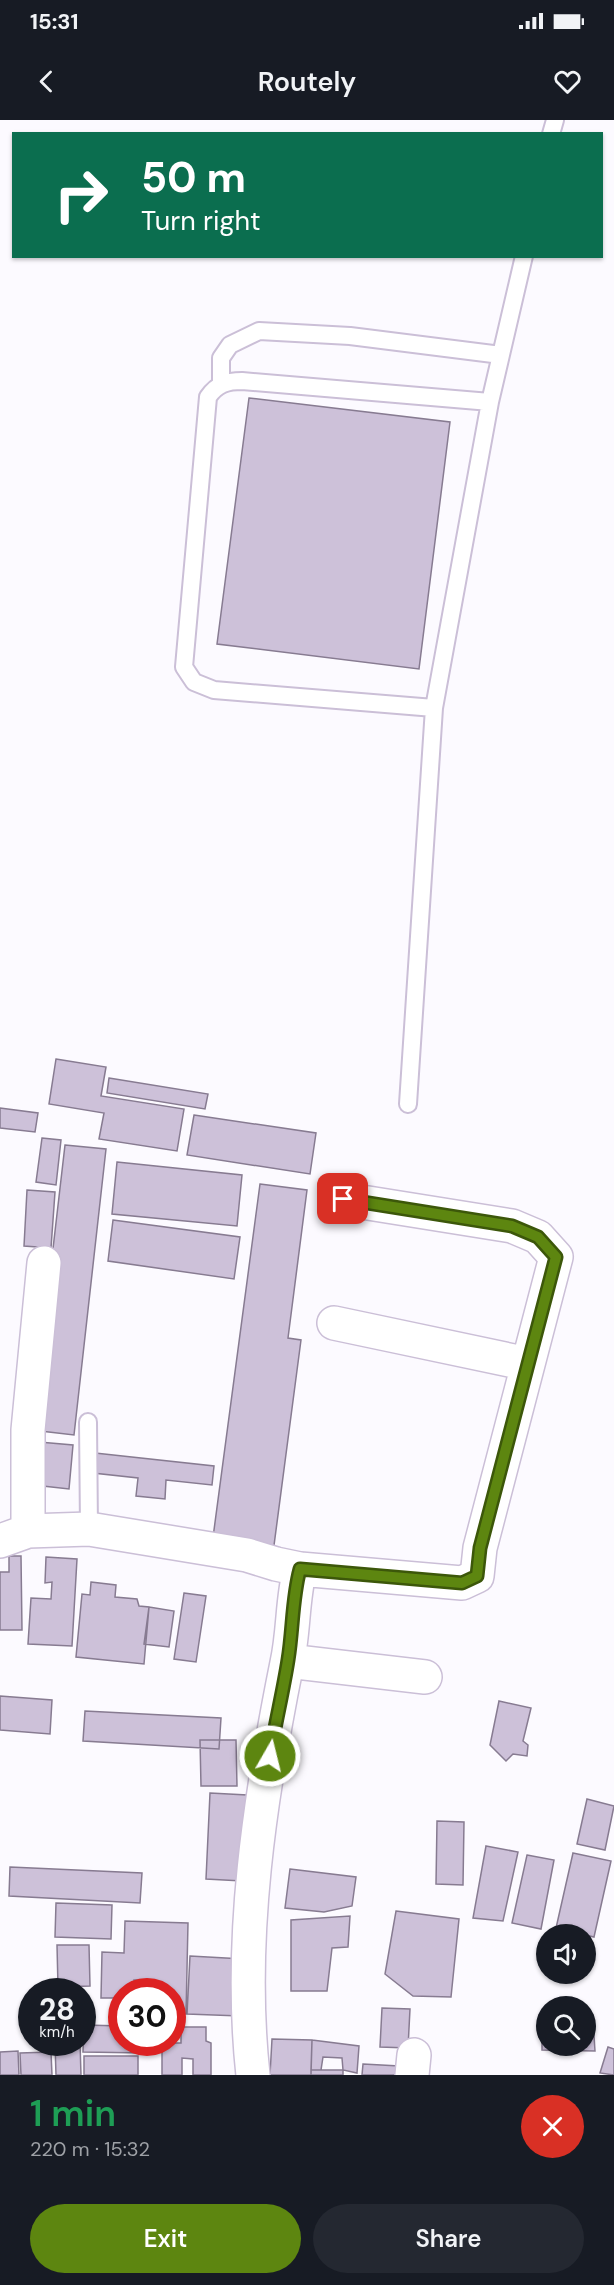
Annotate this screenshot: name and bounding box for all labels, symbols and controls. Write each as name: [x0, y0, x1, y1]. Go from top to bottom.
text: 15:31: [30, 7, 78, 36]
text: Routely: [258, 64, 356, 99]
icon: back: [30, 65, 63, 98]
icon: heart: [551, 65, 584, 98]
text: 50 m: [141, 150, 246, 205]
icon: right: [42, 156, 120, 234]
text: Turn right: [141, 203, 261, 238]
pin: [317, 1173, 368, 1224]
icon: arrive: [326, 1182, 359, 1215]
position arrow: [238, 1724, 302, 1788]
map controls: [536, 1924, 596, 2056]
button: sound: [536, 1924, 596, 1984]
speed limit sign: 30: [108, 1978, 186, 2056]
text: 28: [39, 1990, 75, 2029]
button: search: [536, 1996, 596, 2056]
text: km/h: [39, 2022, 75, 2042]
text: 1 min: [30, 2090, 116, 2137]
button: close: [521, 2095, 584, 2158]
text: 220 m · 15:32: [30, 2136, 150, 2162]
button: Exit: [30, 2204, 301, 2273]
button: Share: [313, 2204, 584, 2273]

